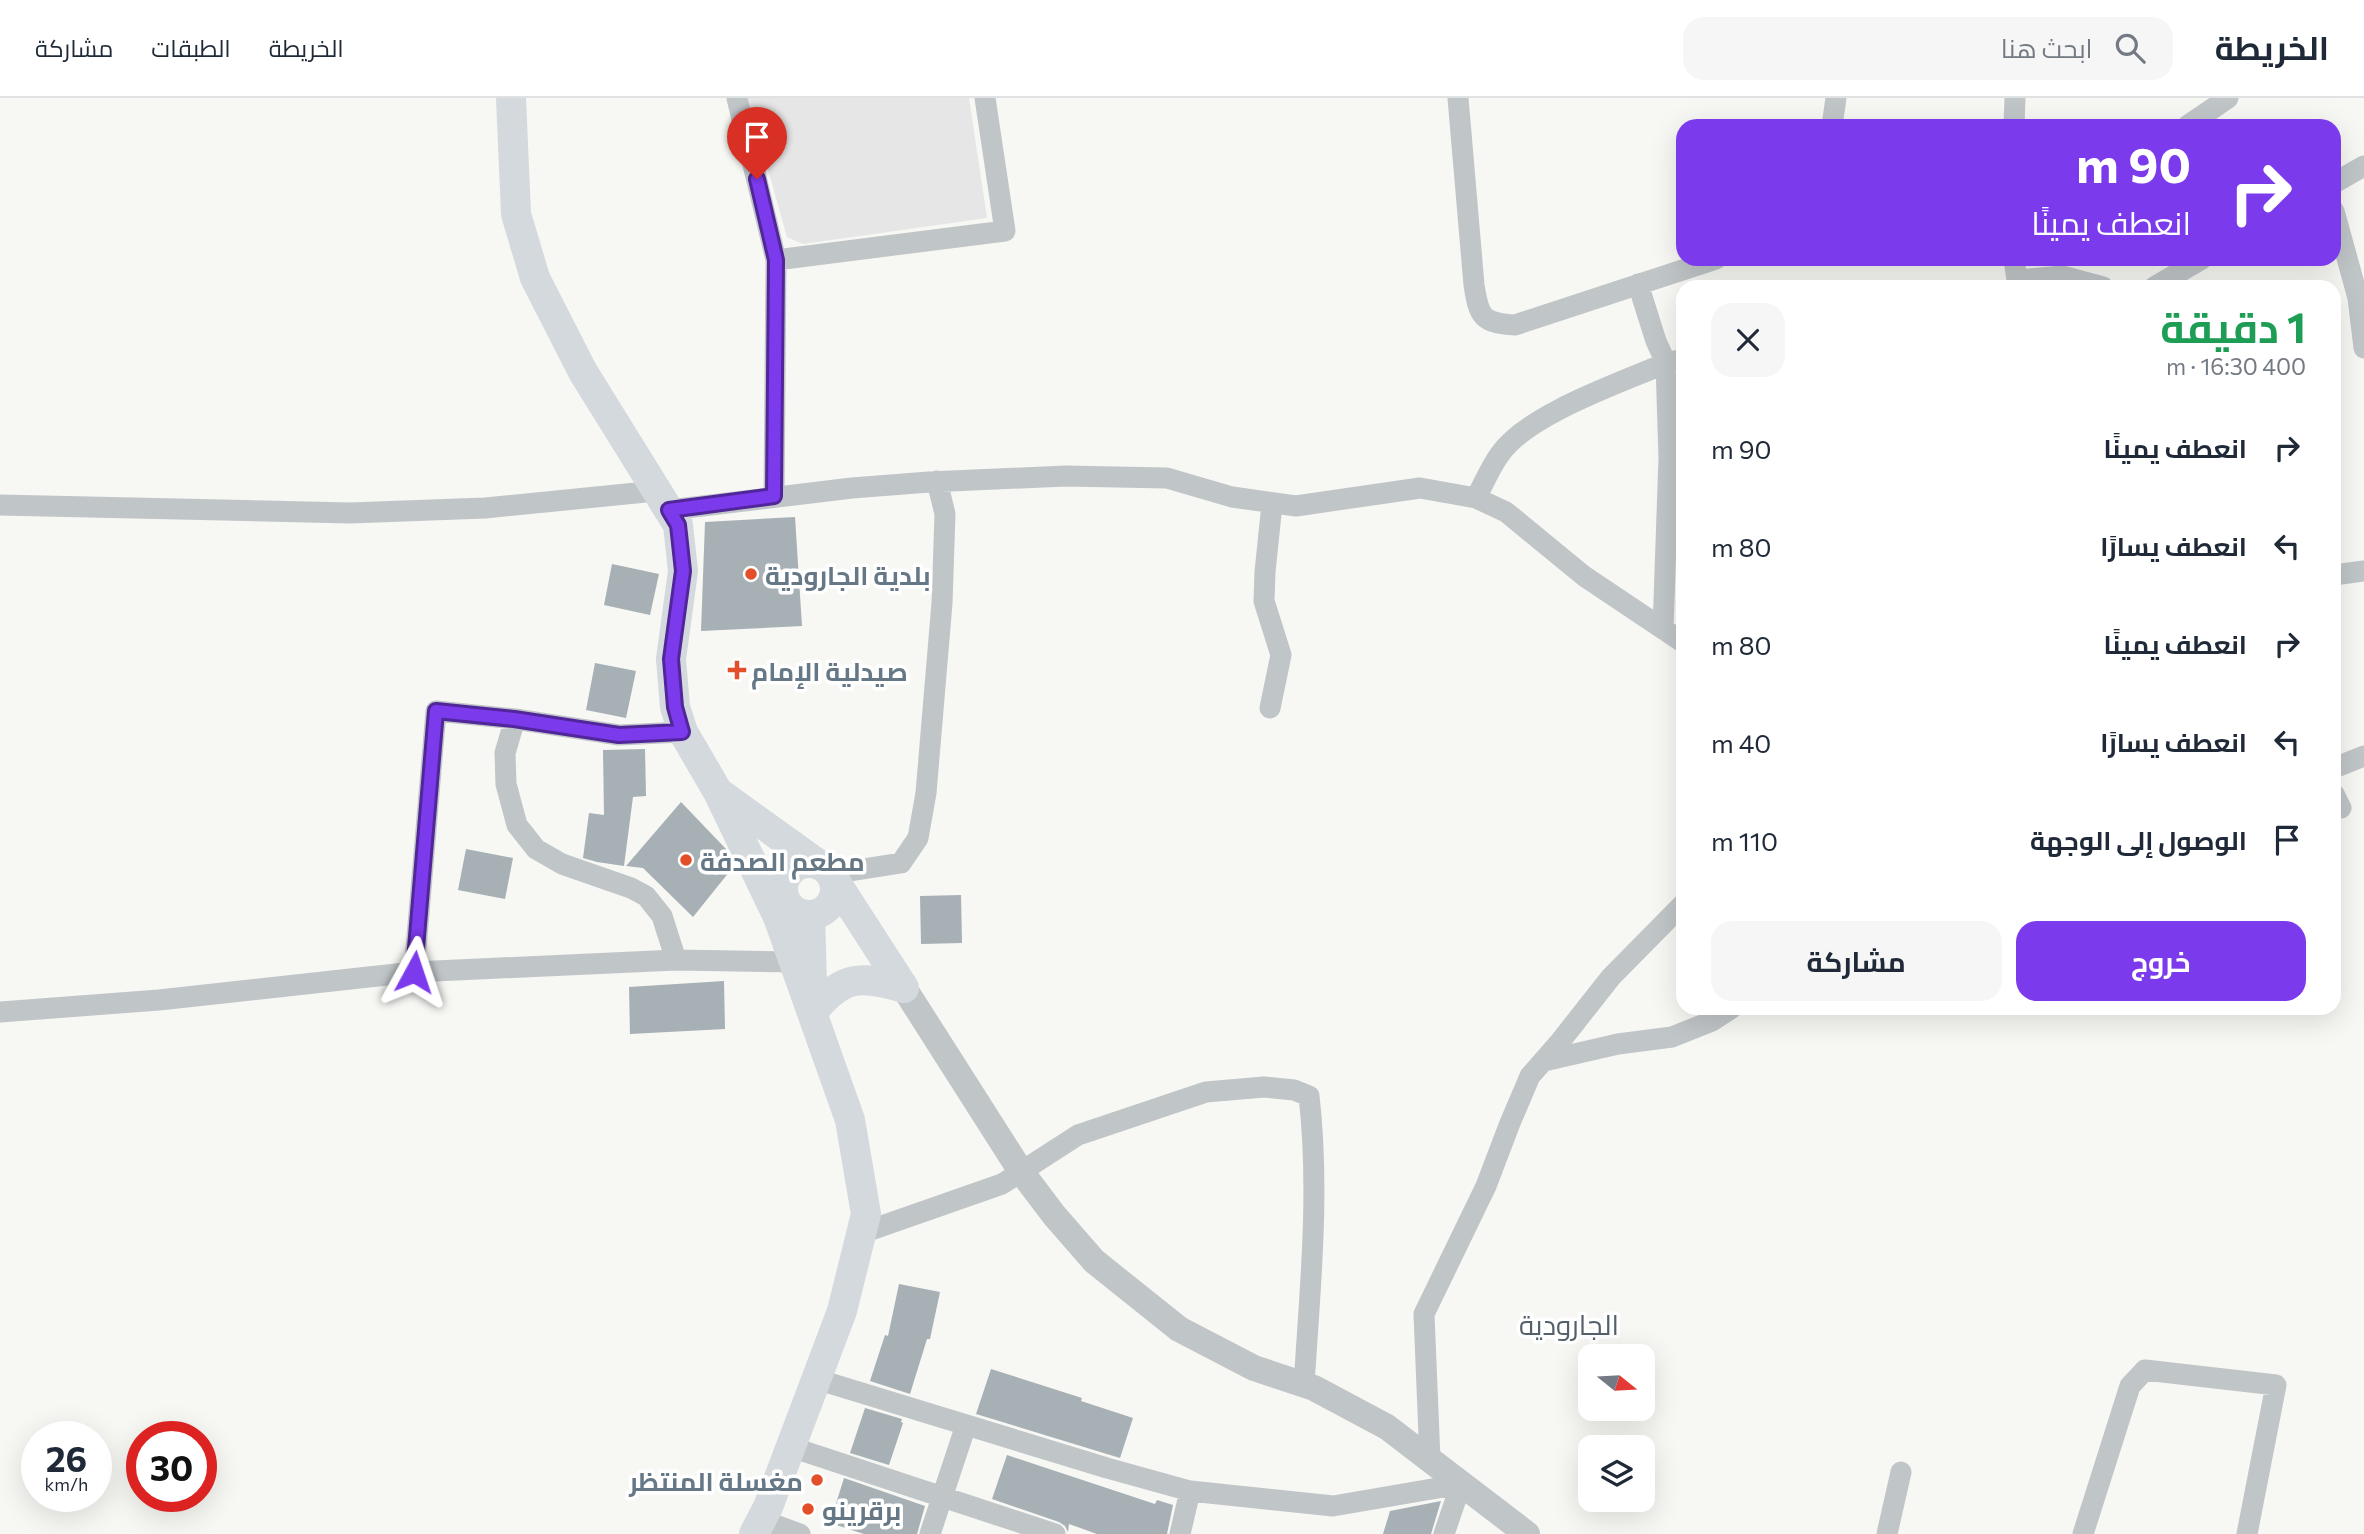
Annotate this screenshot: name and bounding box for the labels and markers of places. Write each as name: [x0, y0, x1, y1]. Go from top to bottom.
pin: [727, 107, 787, 179]
place label: بلدية الجارودية: [765, 559, 931, 591]
marker: بلدية الجارودية: [743, 566, 759, 582]
place label: صيدلية الإمام: [751, 655, 908, 690]
marker: صيدلية الإمام: [729, 662, 745, 678]
place label: مطعم الصدفة: [700, 845, 865, 880]
marker: مطعم الصدفة: [678, 852, 694, 868]
place label: مغسلة المنتظر: [628, 1465, 803, 1497]
marker: مغسلة المنتظر: [809, 1472, 825, 1488]
place label: برقرينو: [822, 1494, 901, 1526]
marker: برقرينو: [800, 1501, 816, 1517]

